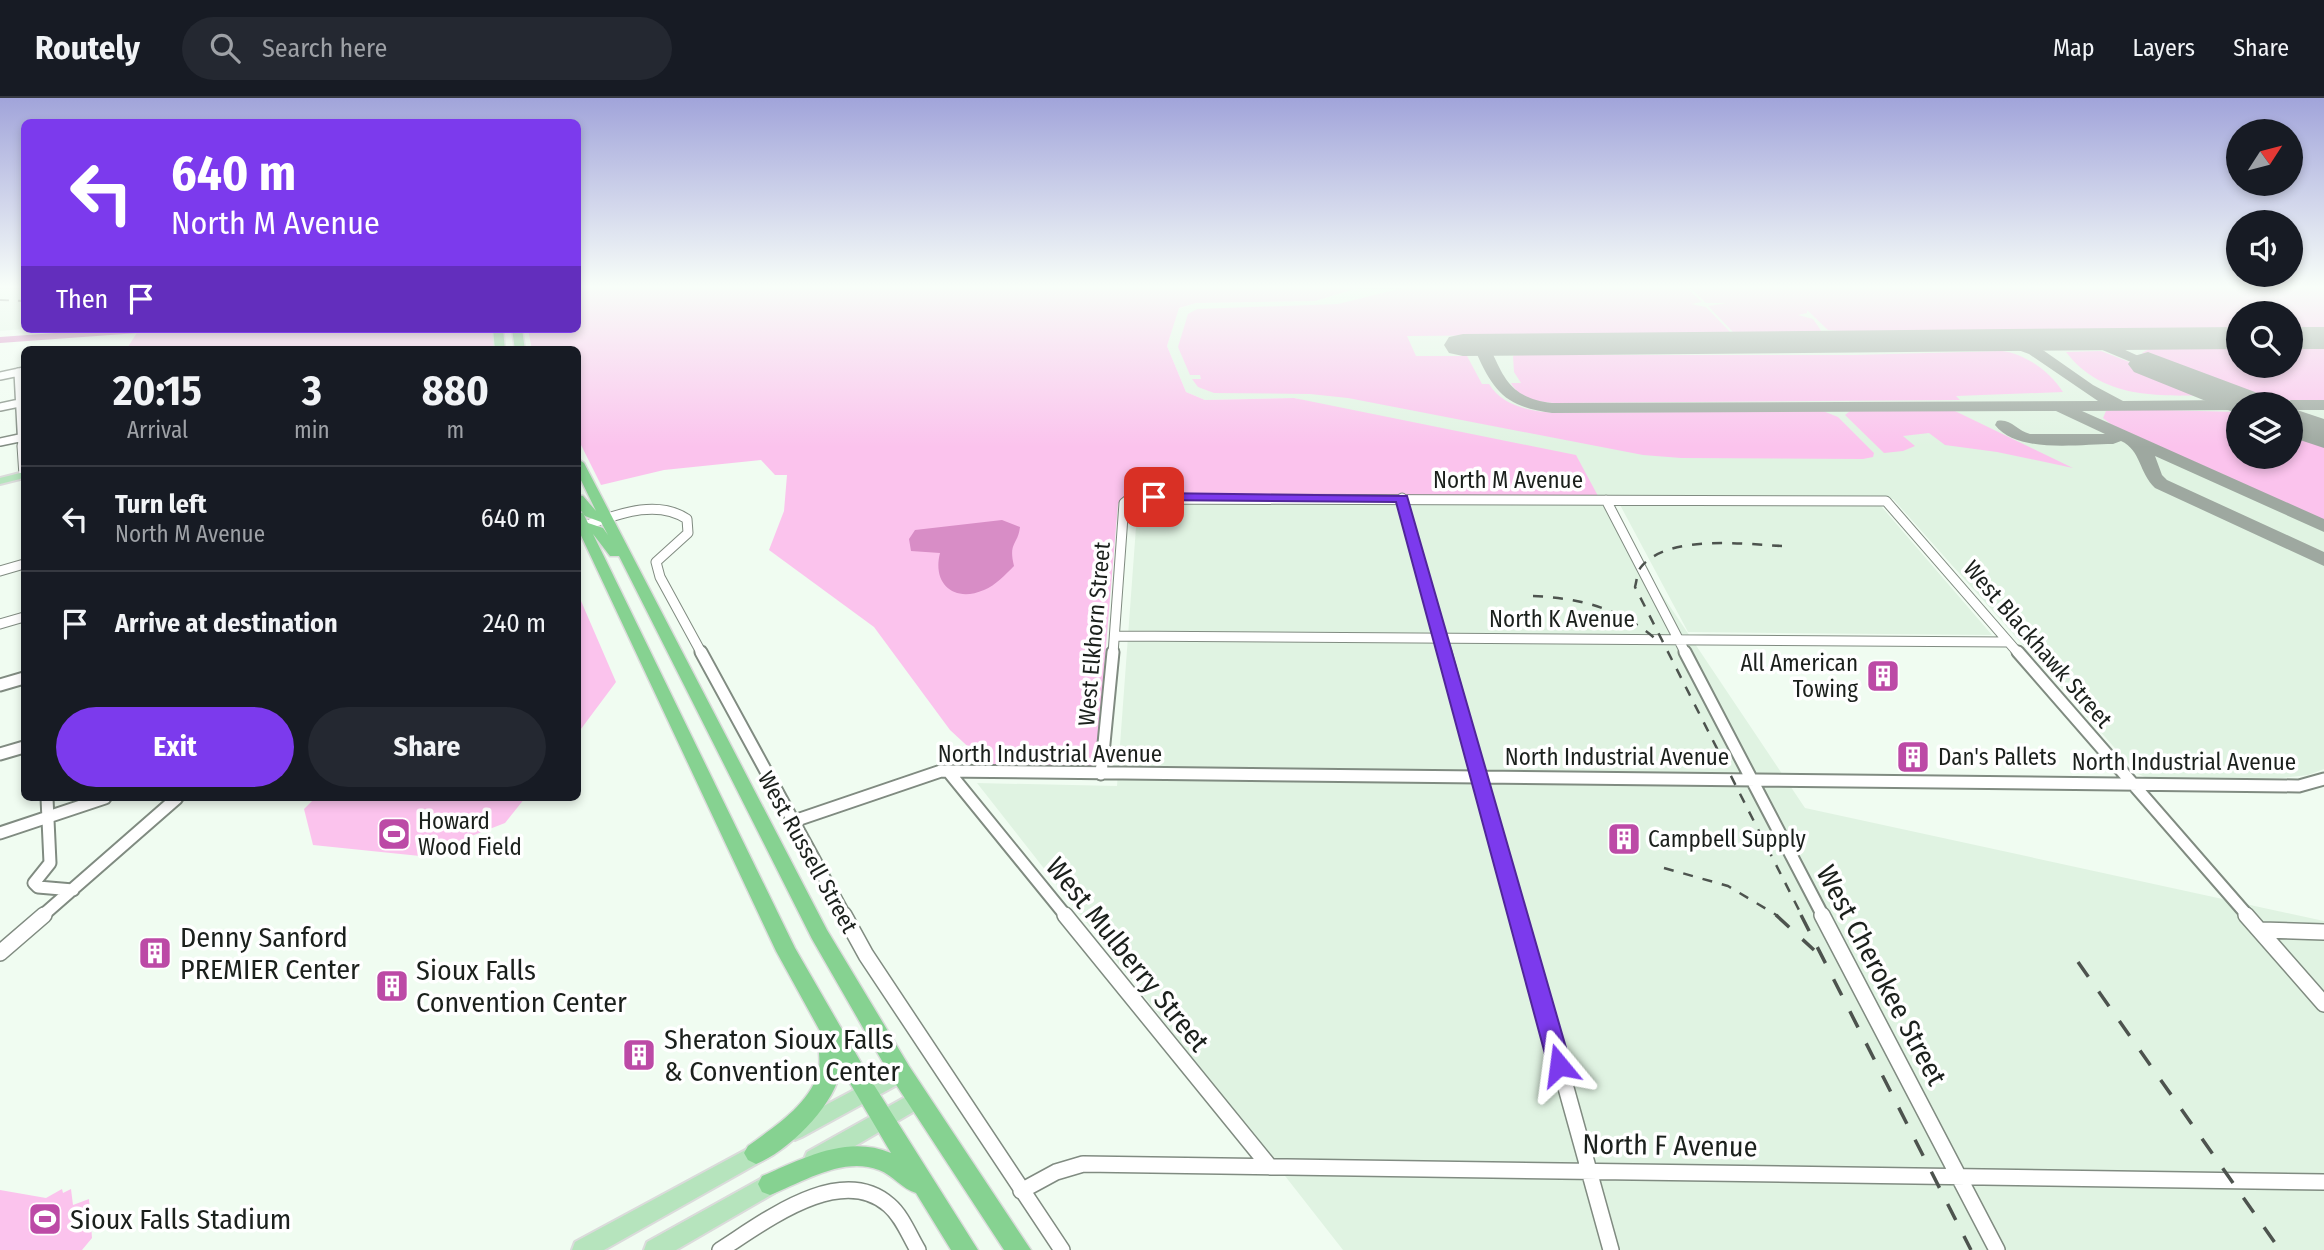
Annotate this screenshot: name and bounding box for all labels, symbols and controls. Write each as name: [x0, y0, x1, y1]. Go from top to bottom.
search box: [182, 17, 672, 80]
text: Routely: [35, 28, 140, 68]
icon: search: [206, 29, 244, 67]
text: Search here: [262, 33, 387, 64]
text: Map: [2053, 34, 2095, 62]
text: Layers: [2133, 34, 2195, 62]
text: Share: [2233, 34, 2289, 62]
north arrow: [2226, 119, 2303, 196]
map controls: [2226, 119, 2303, 469]
text: 640 m: [171, 144, 296, 203]
icon: left: [56, 147, 147, 238]
text: North M Avenue: [171, 204, 380, 242]
button: sound: [2226, 210, 2303, 287]
icon: arrive: [122, 280, 160, 318]
text: Then: [56, 284, 108, 315]
button: search: [2226, 301, 2303, 378]
text: 20:15: [113, 366, 202, 416]
text: 3: [302, 366, 322, 416]
text: 880: [422, 366, 489, 416]
button: layers: [2226, 392, 2303, 469]
text: Arrival: [127, 416, 188, 444]
text: min: [294, 416, 330, 444]
text: m: [446, 416, 464, 444]
street label: North M Avenue: [1433, 466, 1583, 494]
pin: [1124, 467, 1184, 527]
icon: arrive: [1135, 478, 1173, 516]
text: Turn left: [115, 489, 207, 520]
icon: left: [56, 500, 94, 538]
text: 640 m: [481, 503, 546, 534]
text: North M Avenue: [115, 520, 265, 548]
street label: West Elkhorn Street: [1072, 540, 1116, 727]
street label: West Blackhawk Street: [1958, 555, 2119, 734]
icon: arrive: [56, 605, 94, 643]
street label: North K Avenue: [1489, 605, 1635, 633]
text: Arrive at destination: [115, 608, 338, 639]
text: 240 m: [483, 608, 546, 639]
place label: All American Towing: [1740, 649, 1858, 703]
building icon: All American Towing: [1864, 657, 1902, 695]
button: Exit: [56, 707, 294, 787]
button: Share: [308, 707, 546, 787]
building icon: Dan's Pallets: [1894, 738, 1932, 776]
street label: North Industrial Avenue: [938, 740, 1162, 768]
street label: North Industrial Avenue: [1505, 743, 1729, 771]
place label: Dan's Pallets: [1938, 743, 2057, 771]
street label: North Industrial Avenue: [2072, 748, 2296, 776]
street label: West Russell Street: [752, 766, 864, 938]
place label: Howard Wood Field: [418, 807, 522, 861]
sports icon: Howard Wood Field: [375, 815, 413, 853]
building icon: Campbell Supply: [1605, 820, 1643, 858]
place label: Campbell Supply: [1648, 825, 1807, 853]
street label: West Mulberry Street: [1039, 851, 1217, 1059]
street label: West Cherokee Street: [1810, 860, 1954, 1092]
place label: Denny Sanford PREMIER Center: [180, 921, 360, 986]
building icon: Denny Sanford PREMIER Center: [136, 934, 174, 972]
place label: Sioux Falls Convention Center: [416, 954, 627, 1019]
building icon: Sioux Falls Convention Center: [373, 967, 411, 1005]
place label: Sheraton Sioux Falls & Convention Center: [664, 1023, 900, 1088]
position arrow: [1522, 1028, 1596, 1102]
building icon: Sheraton Sioux Falls & Convention Center: [620, 1036, 658, 1074]
street label: North F Avenue: [1582, 1127, 1758, 1164]
sports icon: Sioux Falls Stadium: [26, 1200, 64, 1238]
place label: Sioux Falls Stadium: [70, 1203, 291, 1236]

